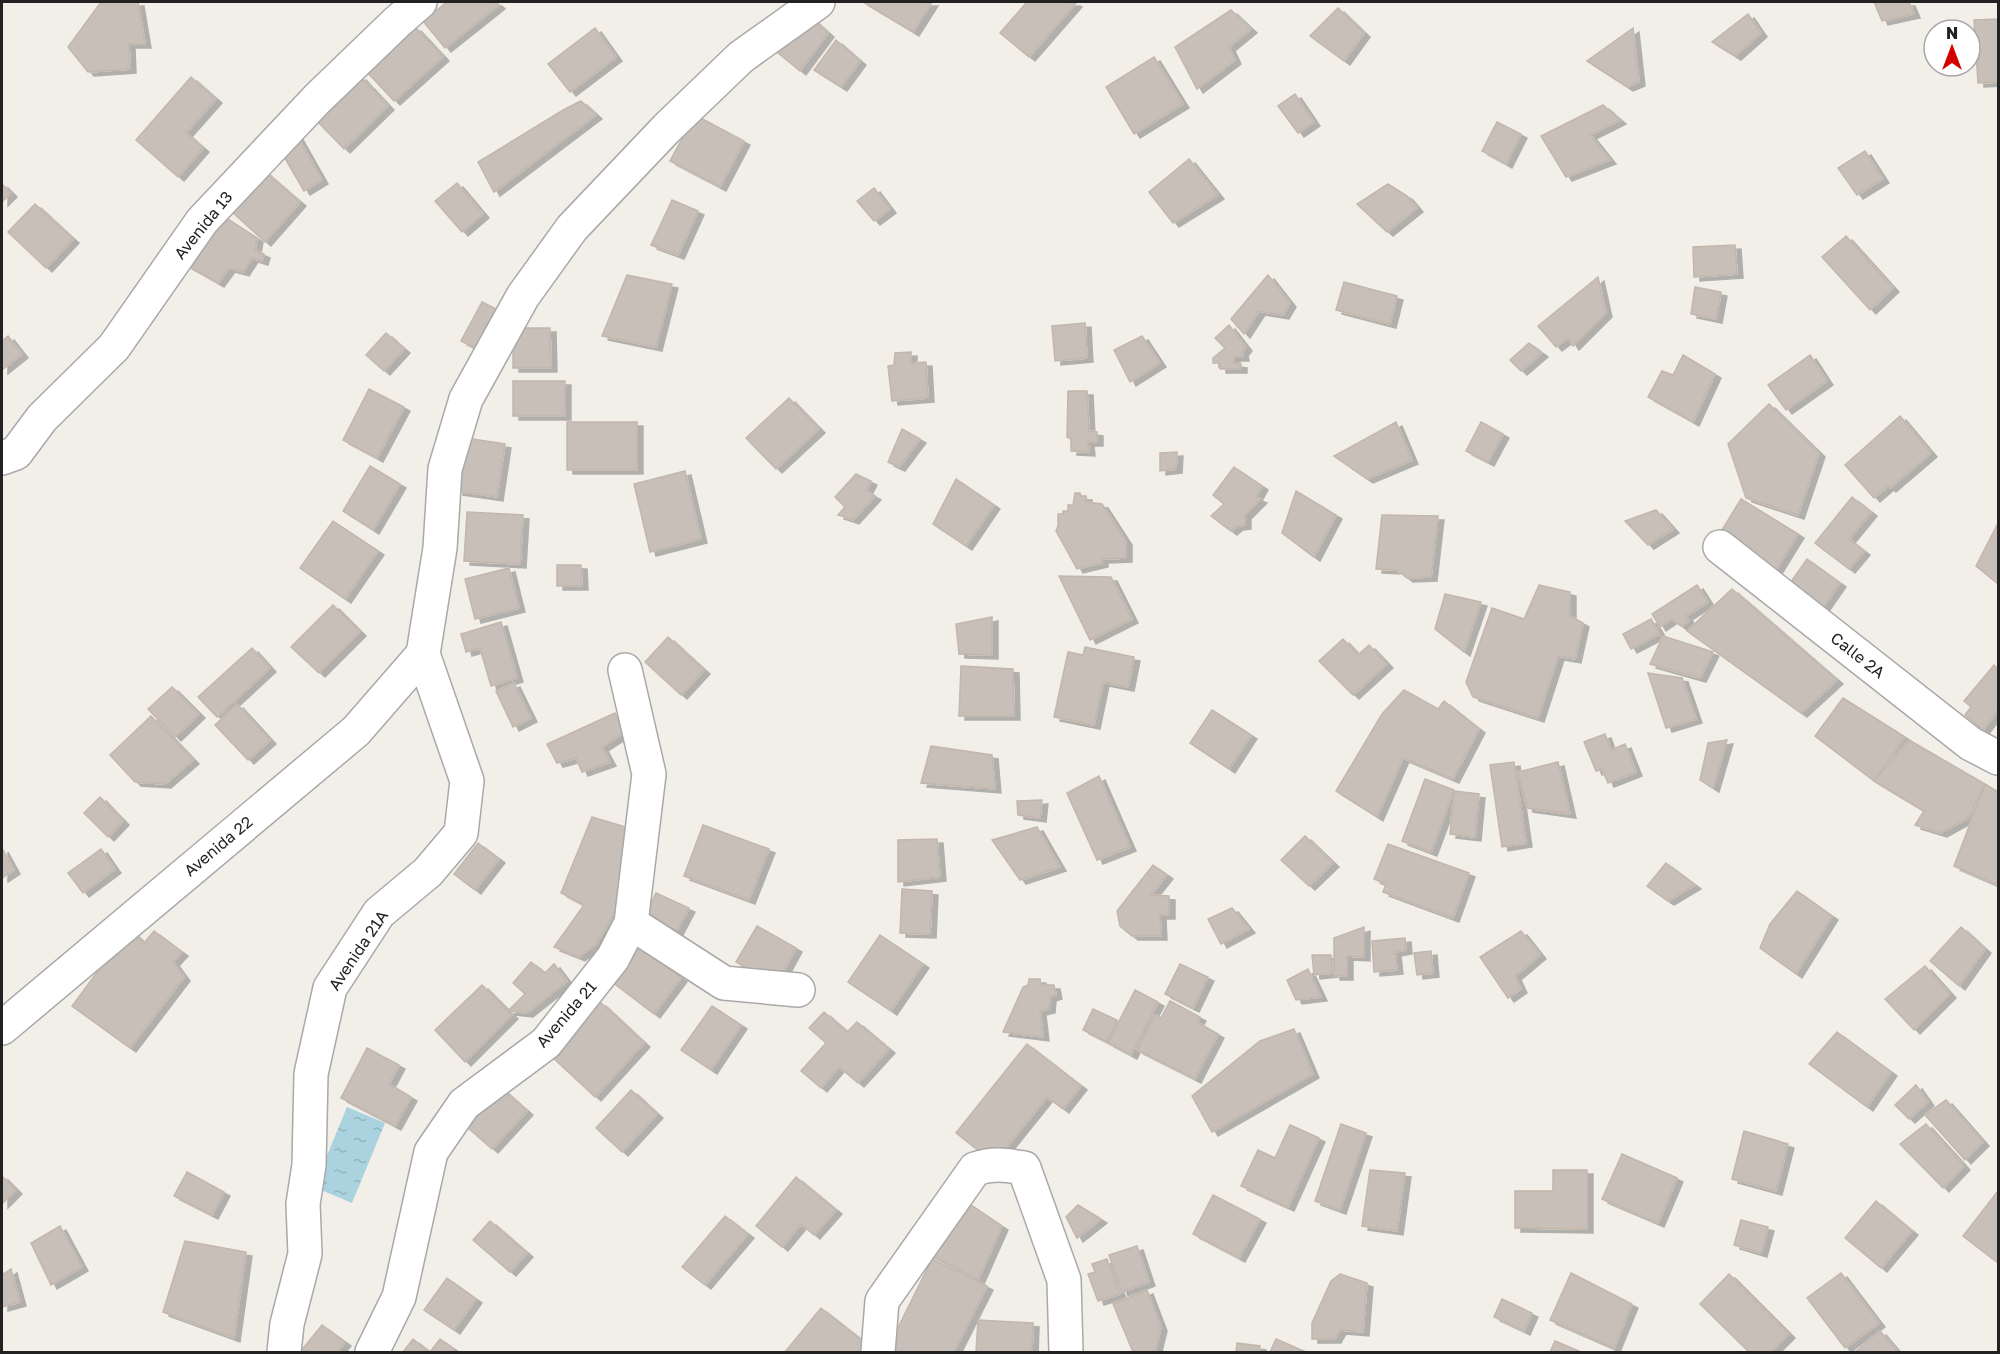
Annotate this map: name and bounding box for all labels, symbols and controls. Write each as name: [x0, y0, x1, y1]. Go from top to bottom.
north arrow: [1922, 18, 1982, 78]
text: N: [1946, 23, 1958, 43]
street label: Avenida 13: [169, 187, 237, 263]
street label: Calle 2A: [1827, 628, 1889, 683]
street label: Avenida 22: [180, 812, 256, 880]
street label: Avenida 21A: [324, 906, 392, 994]
street label: Avenida 21: [532, 976, 601, 1051]

